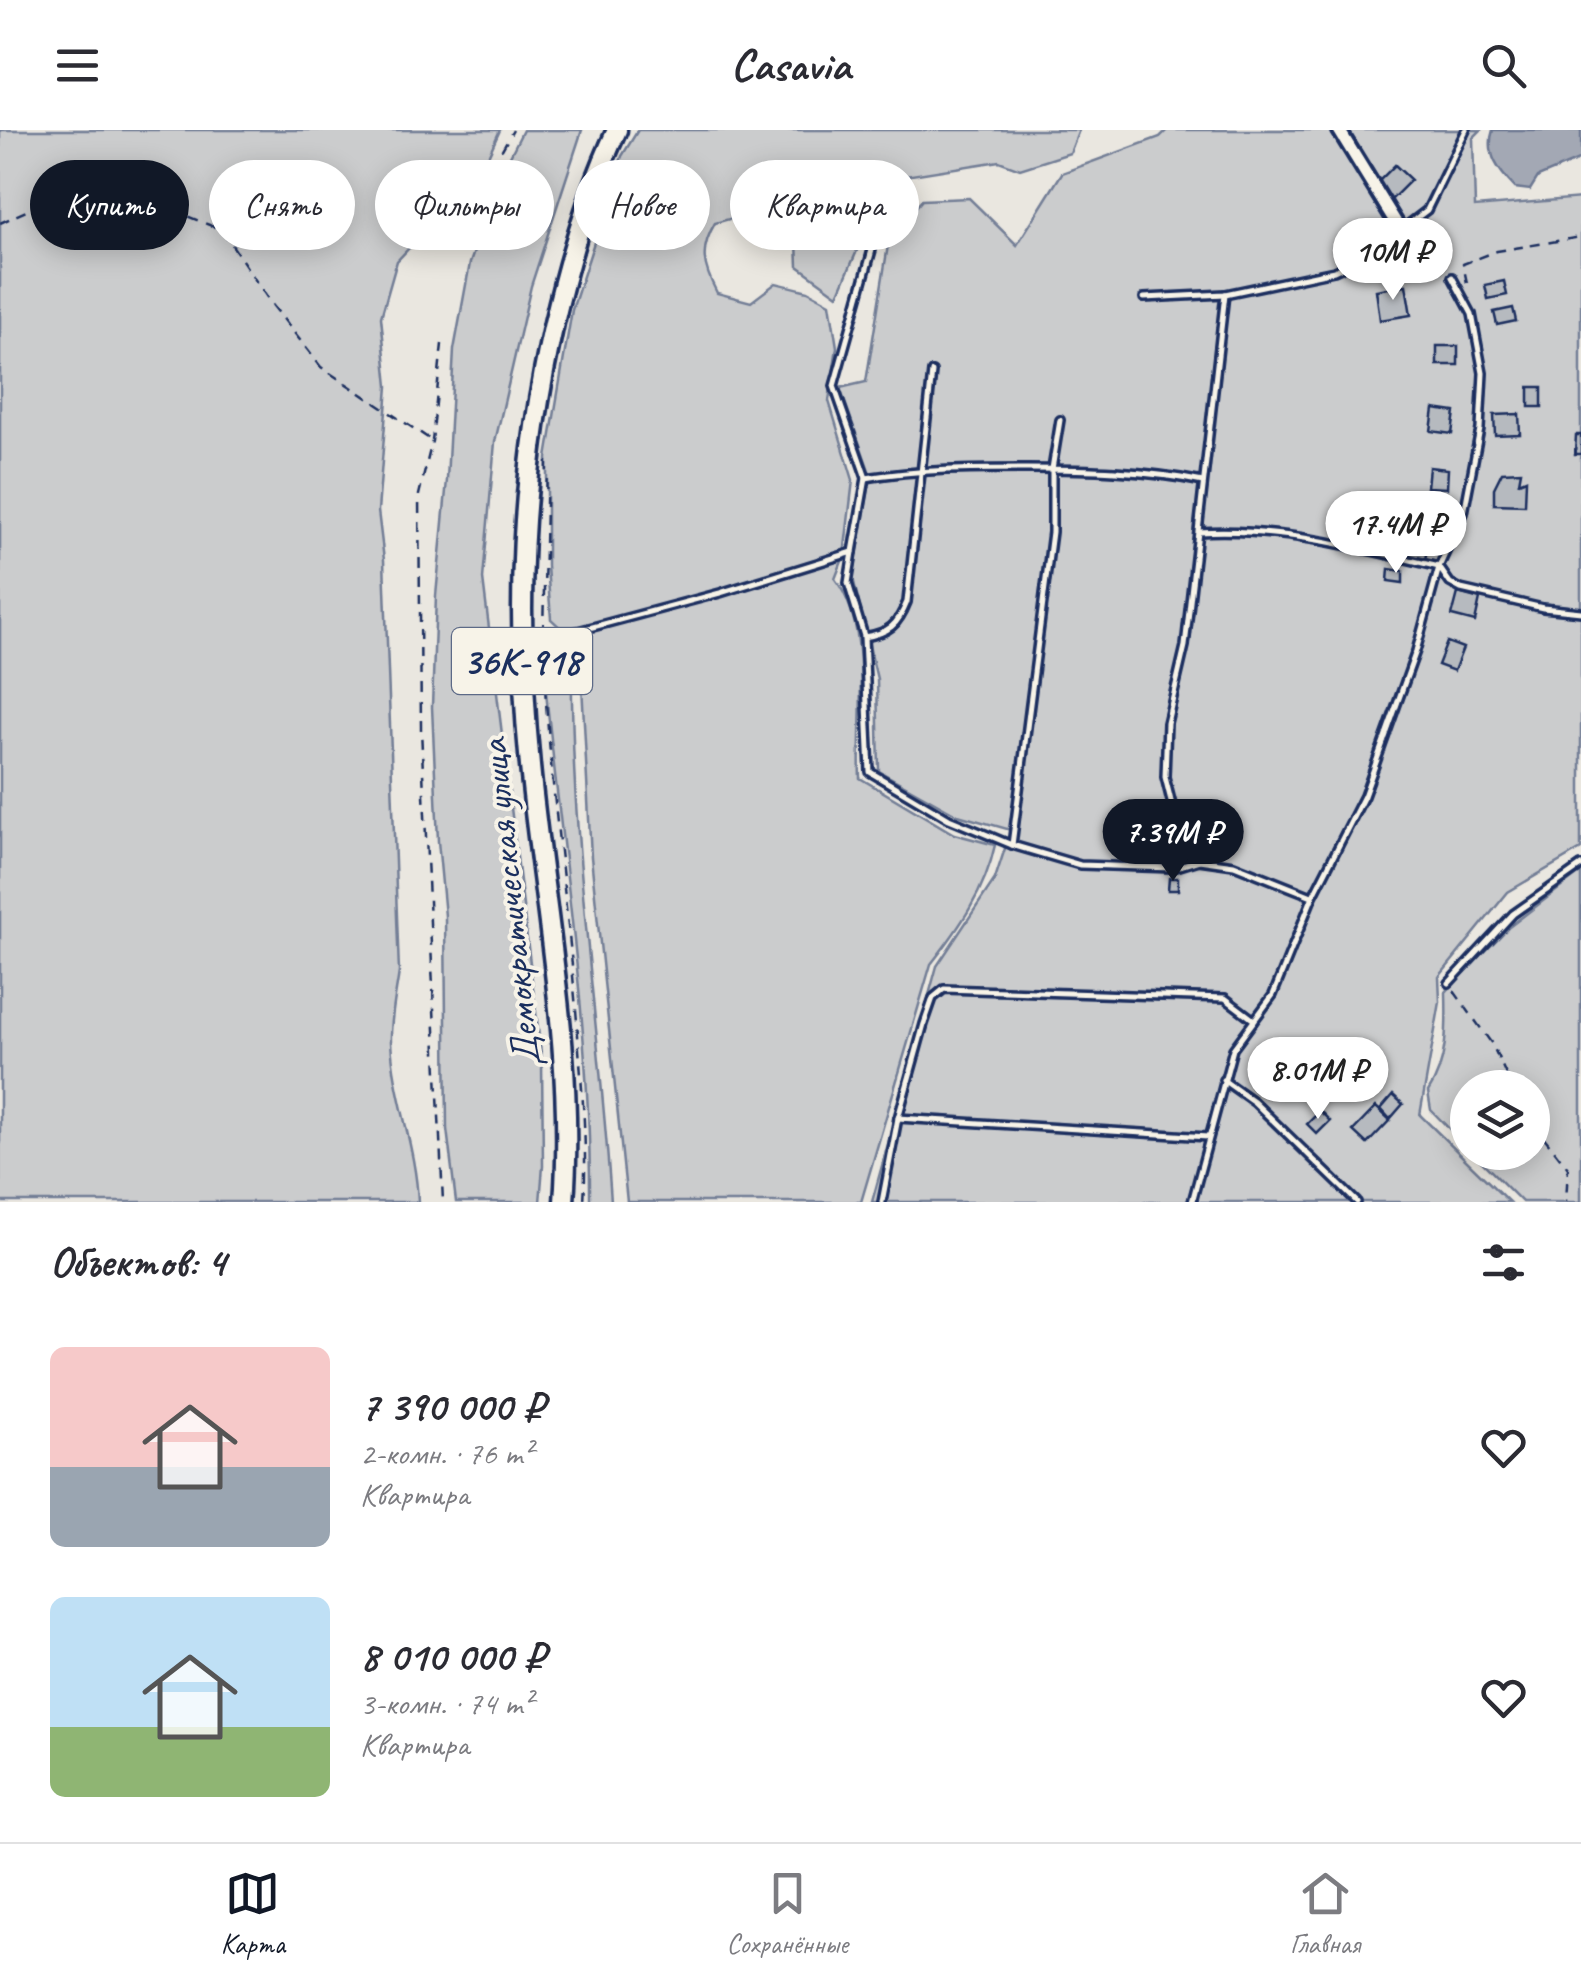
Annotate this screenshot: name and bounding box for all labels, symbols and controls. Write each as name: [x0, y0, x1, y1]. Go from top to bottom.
text: Casavia: [731, 37, 850, 94]
icon: menu: [50, 38, 105, 93]
icon: search: [1476, 38, 1531, 93]
chip: Купить: [30, 160, 189, 250]
chip: Снять: [209, 160, 355, 250]
chip: Фильтры: [375, 160, 554, 250]
chip: Новое: [574, 160, 710, 250]
chip: Квартира: [730, 160, 919, 250]
pin: 10M ₽: [1323, 218, 1463, 303]
text: 10M ₽: [1355, 230, 1431, 271]
pin: 17.4M ₽: [1304, 491, 1488, 576]
text: 17.4M ₽: [1347, 503, 1445, 544]
road number: 36К-918: [452, 628, 592, 694]
street label: Демократическая улица: [468, 734, 552, 1069]
pin: 7.39M ₽: [1081, 799, 1265, 884]
text: 7.39M ₽: [1125, 811, 1221, 852]
pin: 8.01M ₽: [1226, 1037, 1410, 1122]
text: 8.01M ₽: [1269, 1049, 1367, 1090]
map controls: [1450, 1070, 1550, 1170]
button: layers: [1450, 1070, 1550, 1170]
icon: filters: [1476, 1235, 1531, 1290]
text: Объектов: 4: [50, 1236, 226, 1289]
text: 7 390 000 ₽: [360, 1380, 544, 1433]
icon: home: [130, 1387, 250, 1507]
icon: heart: [1476, 1420, 1531, 1475]
text: 2-комн. · 76 m²: [360, 1433, 532, 1474]
text: Квартира: [360, 1474, 469, 1515]
text: 8 010 000 ₽: [360, 1630, 545, 1683]
icon: home: [130, 1637, 250, 1757]
icon: heart: [1476, 1670, 1531, 1725]
text: 3-комн. · 74 m²: [360, 1683, 532, 1724]
text: Квартира: [360, 1724, 469, 1765]
tab: Карта: [221, 1866, 285, 1961]
tab: Сохранённые: [727, 1866, 848, 1961]
tab: Главная: [1290, 1866, 1360, 1961]

